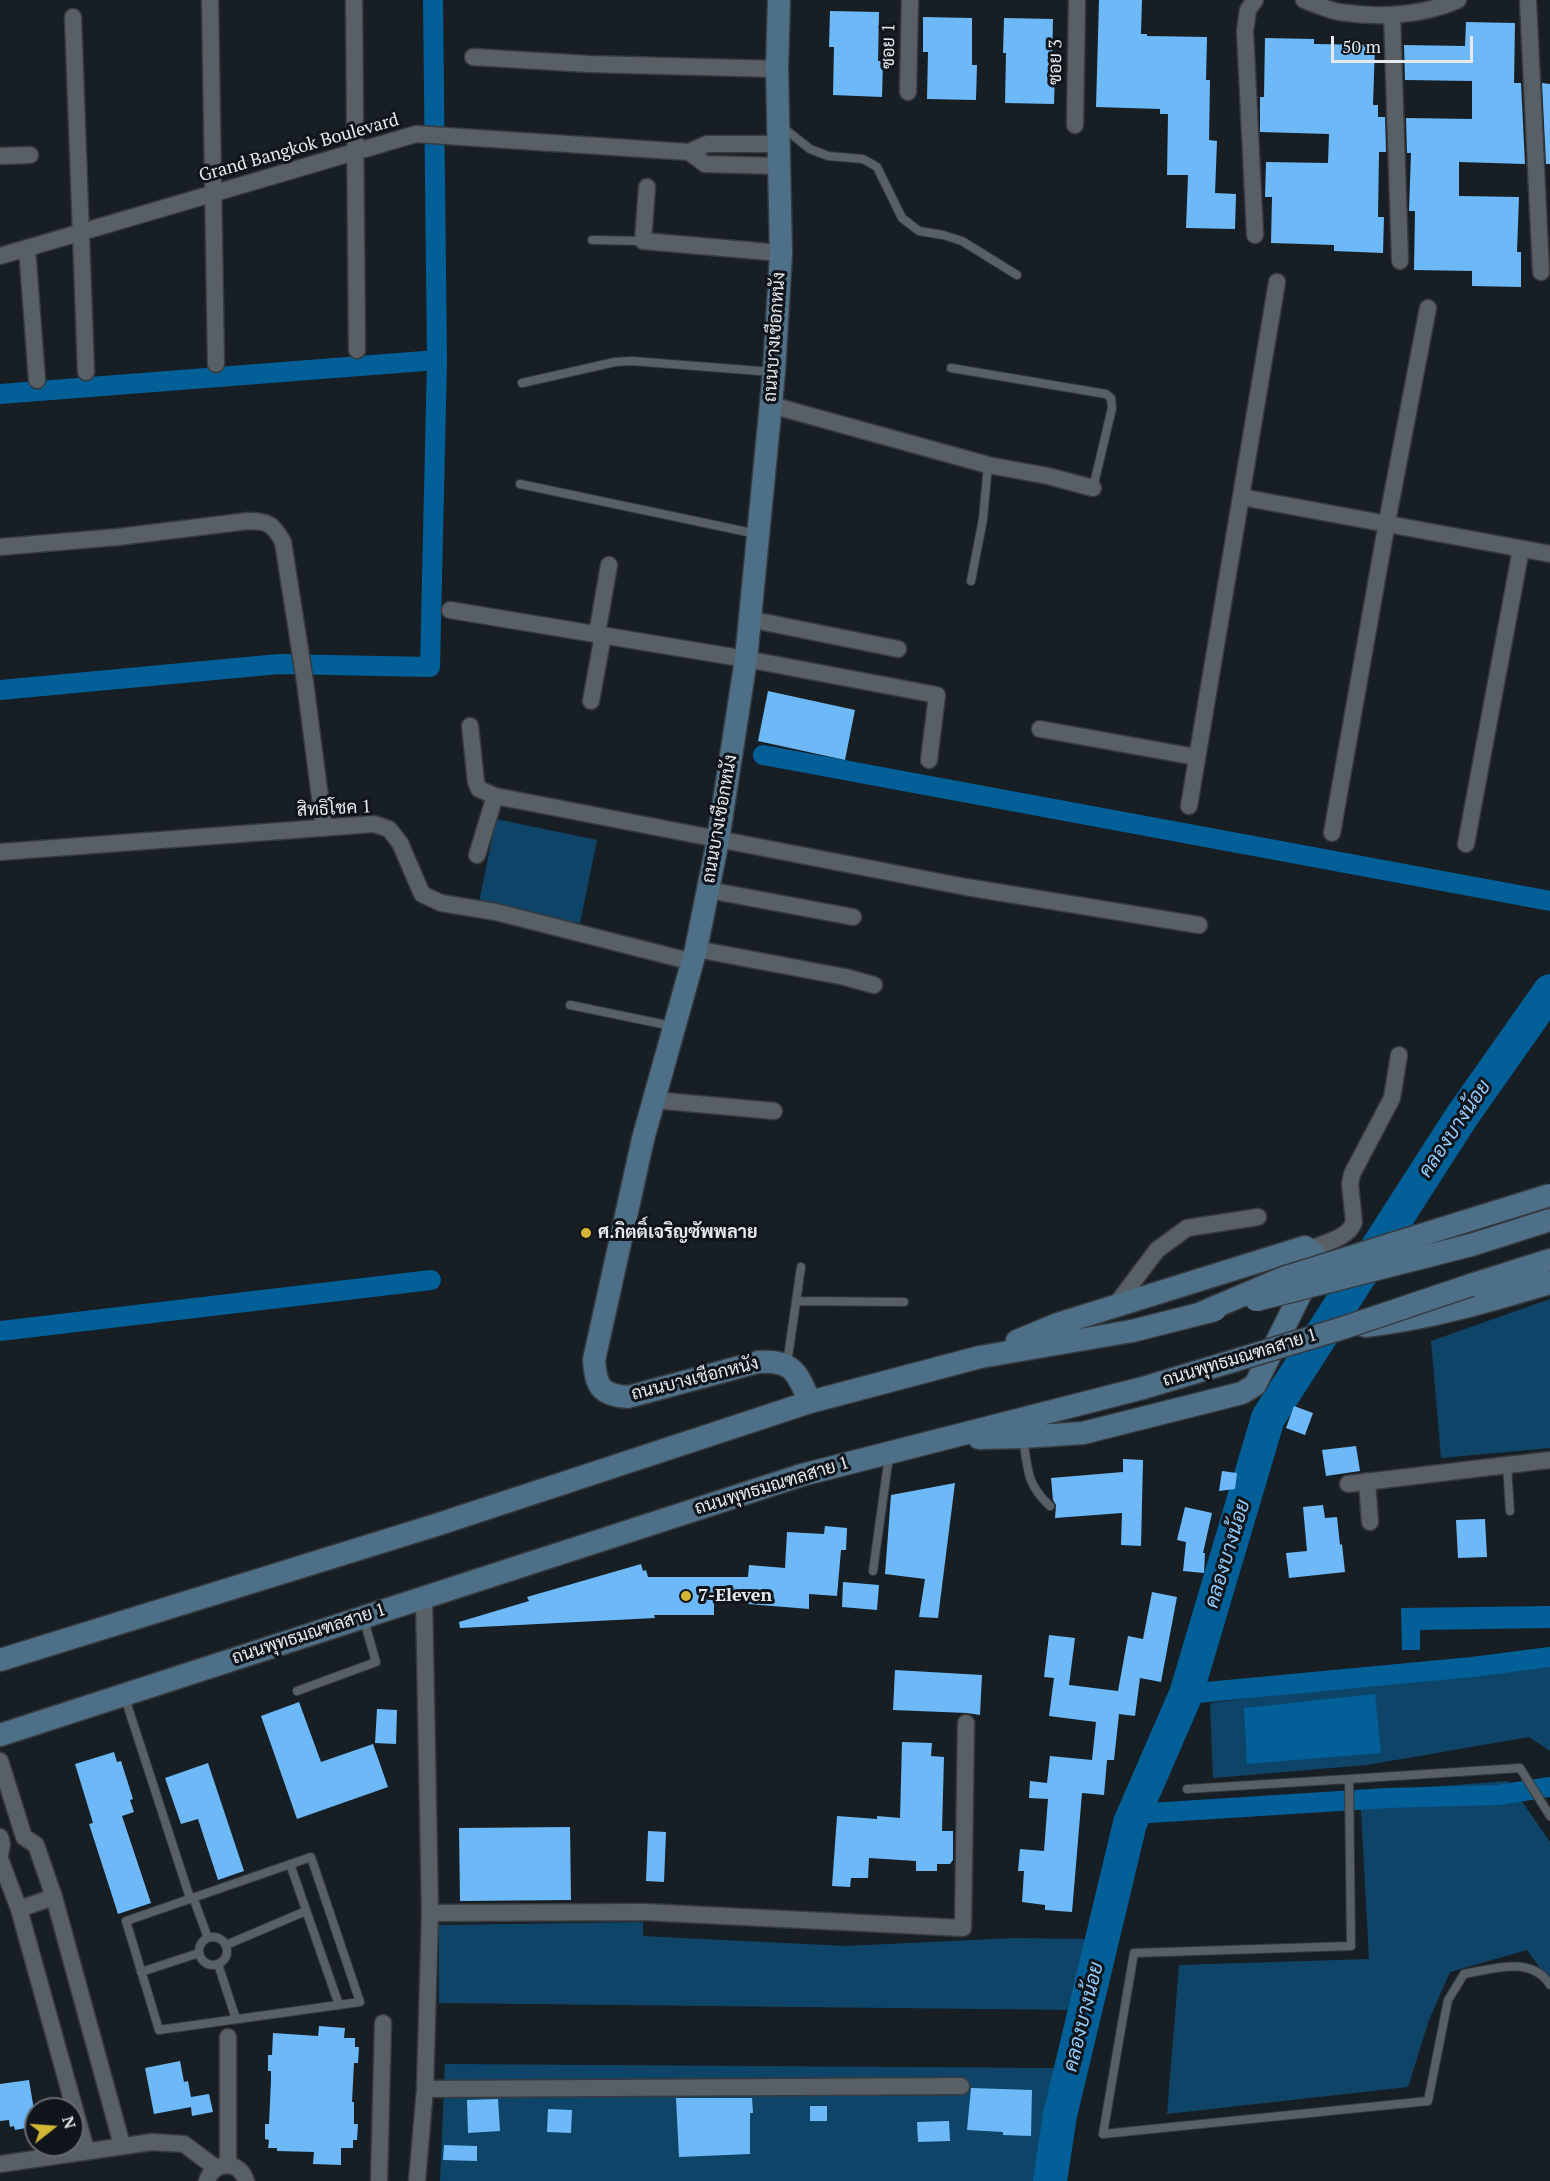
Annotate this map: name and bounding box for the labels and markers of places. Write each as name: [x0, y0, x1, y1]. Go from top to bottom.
place label: ศ.กิตติ์เจริญซัพพลาย: [598, 1222, 757, 1244]
marker: ศ.กิตติ์เจริญซัพพลาย: [579, 1226, 593, 1240]
place label: 7-Eleven: [698, 1585, 772, 1607]
marker: 7-Eleven: [679, 1589, 693, 1603]

